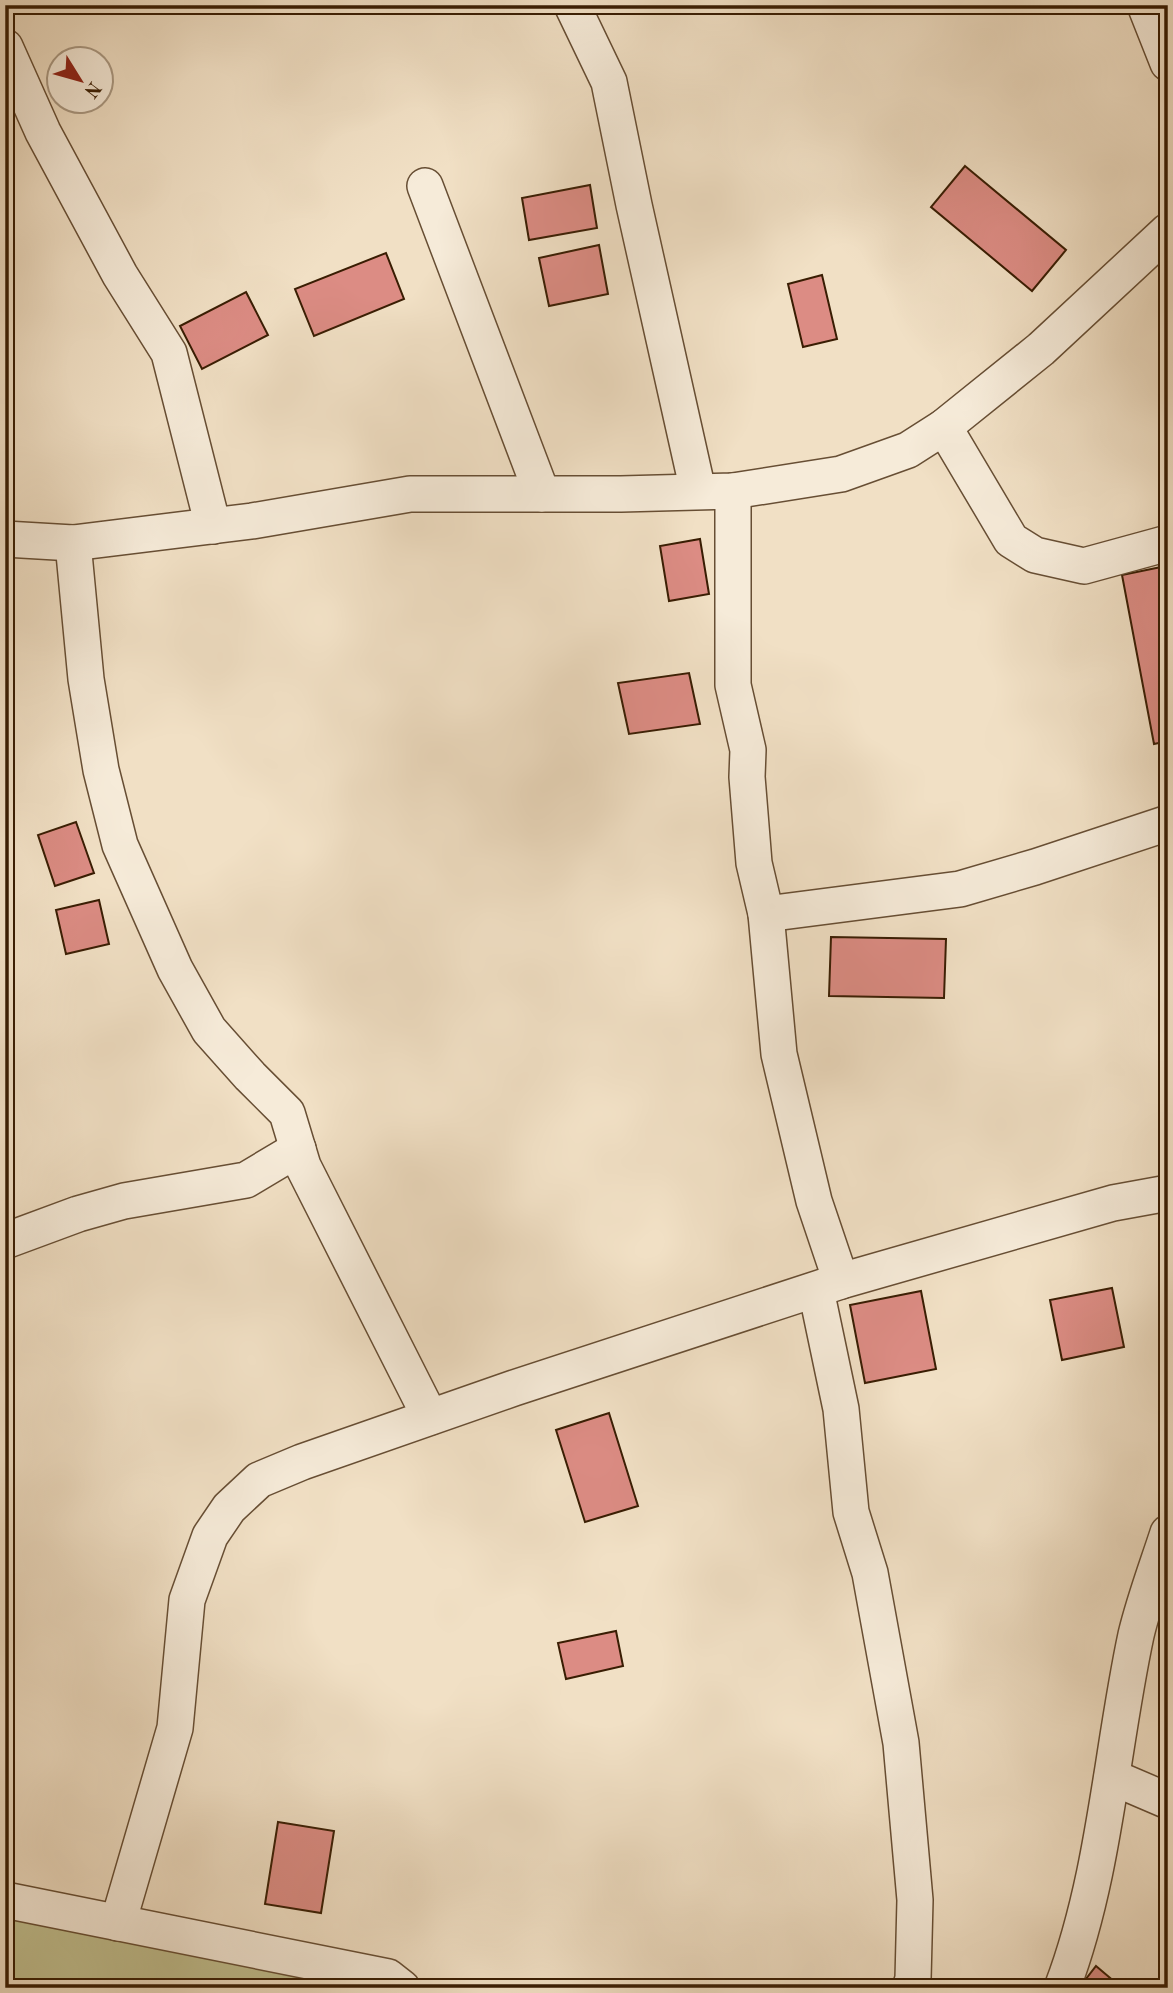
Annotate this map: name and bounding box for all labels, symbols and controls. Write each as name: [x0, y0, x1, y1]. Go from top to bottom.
north arrow: [46, 46, 116, 116]
text: N: [79, 77, 104, 101]

